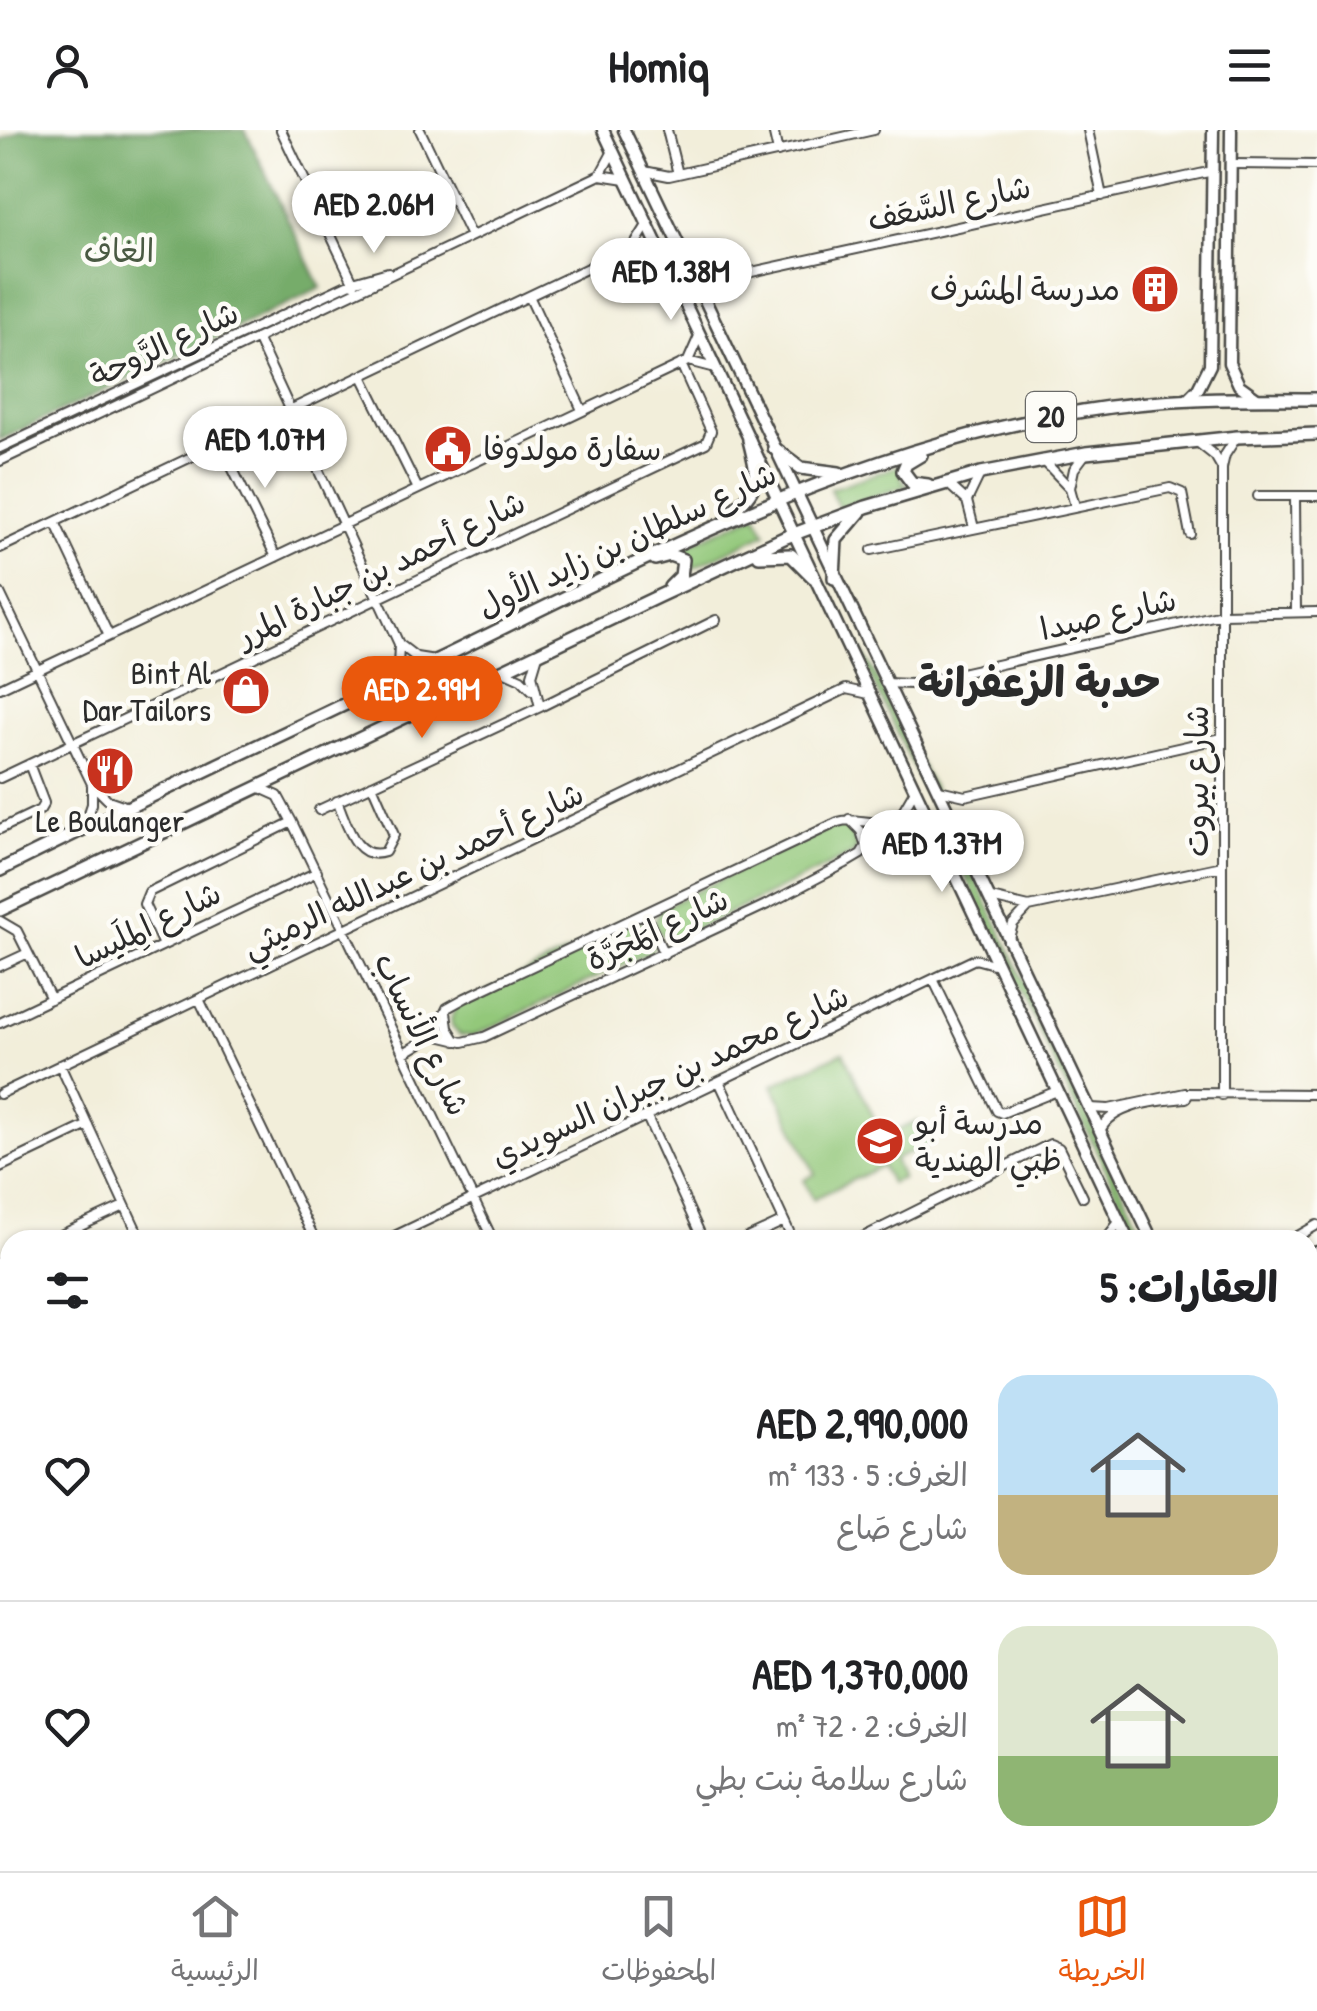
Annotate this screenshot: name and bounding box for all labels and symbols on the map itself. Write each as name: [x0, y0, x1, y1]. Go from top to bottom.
street label: شارع السَّعَف: [863, 164, 1035, 243]
pin: AED 2.06M: [260, 171, 488, 256]
park label: الغاف: [84, 229, 154, 272]
pin: AED 1.38M: [557, 238, 785, 323]
building icon: مدرسة المشرف: [1129, 263, 1181, 315]
place label: مدرسة المشرف: [930, 267, 1120, 310]
street label: شارع الرَّوحة: [83, 290, 246, 399]
road number: 20: [1026, 392, 1076, 442]
pin: AED 1.07M: [151, 406, 379, 491]
public building icon: سفارة مولدوفا: [422, 423, 474, 475]
place label: سفارة مولدوفا: [483, 427, 662, 470]
street label: شارع سلطان بن زايد الأول: [470, 451, 784, 630]
street label: شارع أحمد بن جبارة المرر: [227, 480, 533, 660]
street label: شارع صيدا: [1035, 577, 1181, 652]
place label: Bint Al Dar Tailors: [83, 651, 211, 731]
district label: حدبة الزعفرانة: [917, 653, 1161, 710]
pin: AED 2.99M: [308, 656, 536, 741]
shop icon: Bint Al Dar Tailors: [220, 665, 272, 717]
street label: شارع بيروت: [1175, 705, 1220, 857]
restaurant icon: Le Boulanger: [84, 745, 136, 797]
street label: شارع أحمد بن عبدالله الرميثي: [235, 771, 593, 974]
place label: Le Boulanger: [36, 799, 184, 842]
pin: AED 1.37M: [828, 810, 1056, 895]
street label: شارع المِلَيسا: [68, 871, 229, 980]
street label: شارع المَجَرَّة: [579, 877, 736, 982]
street label: شارع الأنساب: [363, 945, 480, 1123]
street label: شارع محمد بن جبران السويدي: [484, 974, 856, 1179]
place label: مدرسة أبو ظبي الهندية: [912, 1101, 1062, 1188]
school or university icon: مدرسة أبو ظبي الهندية: [854, 1115, 906, 1167]

